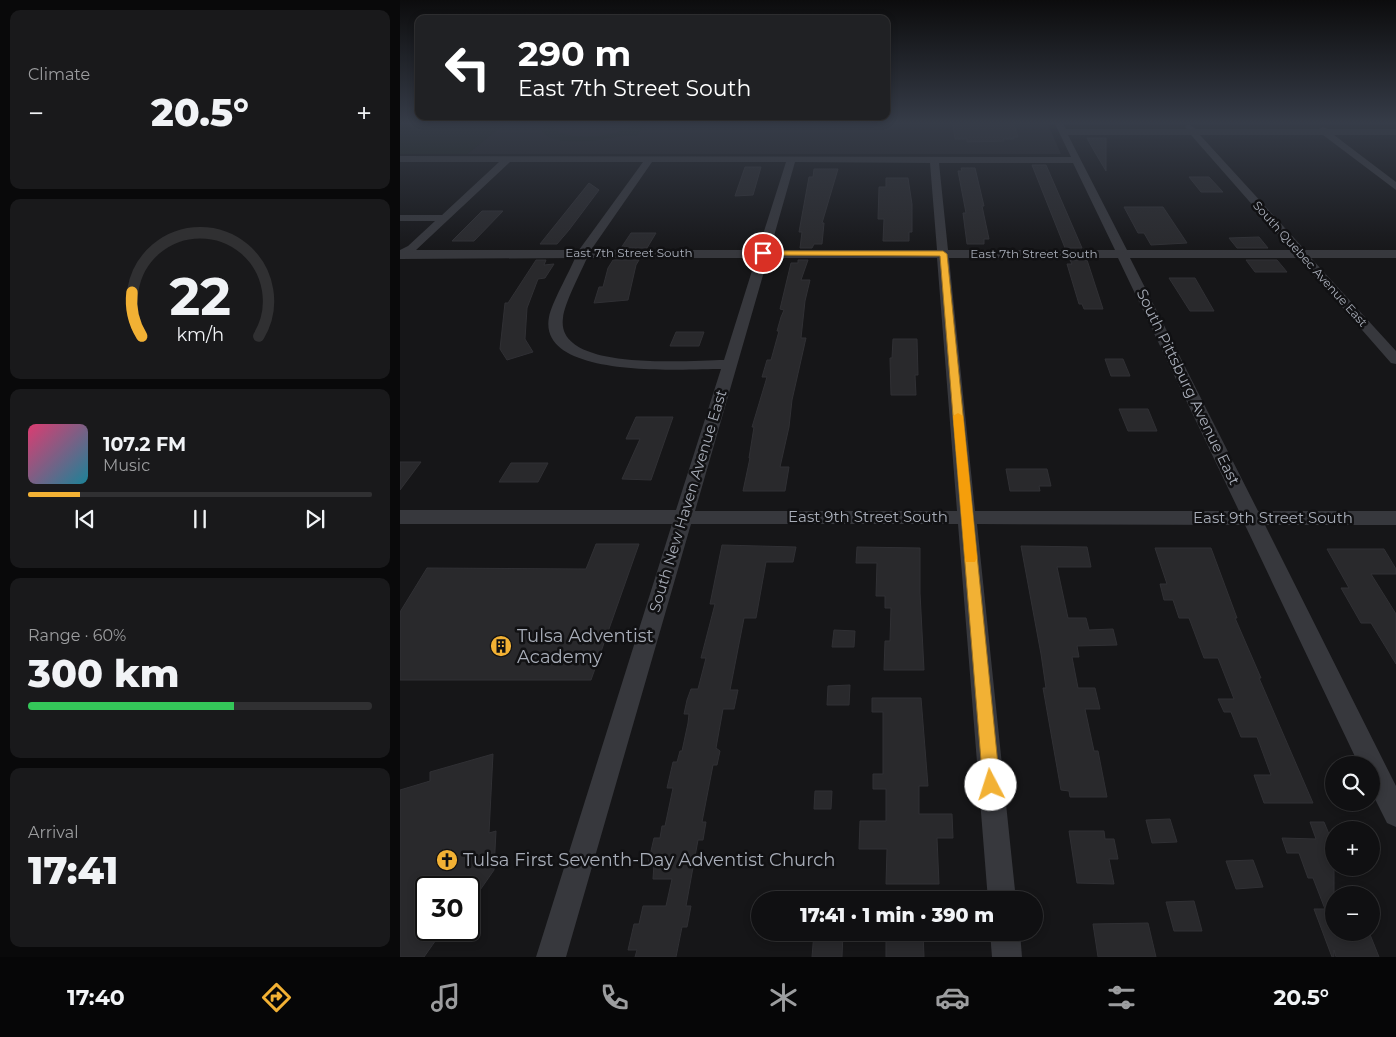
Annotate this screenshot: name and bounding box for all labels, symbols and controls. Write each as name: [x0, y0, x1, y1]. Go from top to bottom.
text: 290 m: [518, 32, 631, 75]
icon: left: [435, 35, 500, 100]
text: Climate: [28, 65, 90, 84]
text: East 7th Street South: [518, 75, 751, 102]
text: 20.5°: [151, 89, 249, 136]
text: −: [28, 96, 44, 130]
text: +: [356, 96, 372, 130]
street label: South Quebec Avenue East: [1250, 198, 1371, 330]
pin: [742, 232, 784, 274]
icon: arrive: [749, 239, 777, 267]
street label: East 7th Street South: [565, 245, 693, 260]
street label: East 7th Street South: [970, 246, 1098, 261]
text: 22: [169, 265, 231, 328]
street label: South Pittsburg Avenue East: [1133, 286, 1244, 488]
text: km/h: [176, 324, 224, 345]
street label: South New Haven Avenue East: [645, 387, 730, 614]
text: 107.2 FM: [103, 433, 186, 456]
text: Music: [103, 456, 150, 475]
icon: previous: [71, 505, 99, 533]
icon: pause: [186, 505, 214, 533]
icon: next: [301, 505, 329, 533]
street label: East 9th Street South: [788, 507, 948, 526]
street label: East 9th Street South: [1193, 508, 1353, 527]
place label: Tulsa Adventist Academy: [517, 625, 654, 668]
text: Range · 60%: [28, 626, 126, 645]
building icon: Tulsa Adventist Academy: [489, 634, 513, 658]
text: 300 km: [28, 650, 179, 697]
map controls: [1325, 756, 1380, 941]
button: search: [1325, 756, 1380, 811]
position arrow: [964, 758, 1016, 810]
button: +: [1325, 821, 1380, 876]
text: Arrival: [28, 823, 78, 842]
text: 17:41: [28, 847, 118, 894]
church icon: Tulsa First Seventh-Day Adventist Church: [435, 848, 459, 872]
place label: Tulsa First Seventh-Day Adventist Church: [463, 849, 835, 871]
speed limit sign: 30: [415, 876, 480, 941]
button: −: [1325, 886, 1380, 941]
text: 17:41 · 1 min · 390 m: [800, 904, 994, 927]
icon: directions: [259, 980, 294, 1015]
icon: music: [428, 980, 463, 1015]
icon: phone: [597, 980, 632, 1015]
icon: climate: [766, 980, 801, 1015]
icon: car: [935, 980, 970, 1015]
icon: filters: [1104, 980, 1139, 1015]
text: 17:40: [67, 984, 125, 1011]
text: 20.5°: [1273, 984, 1329, 1011]

